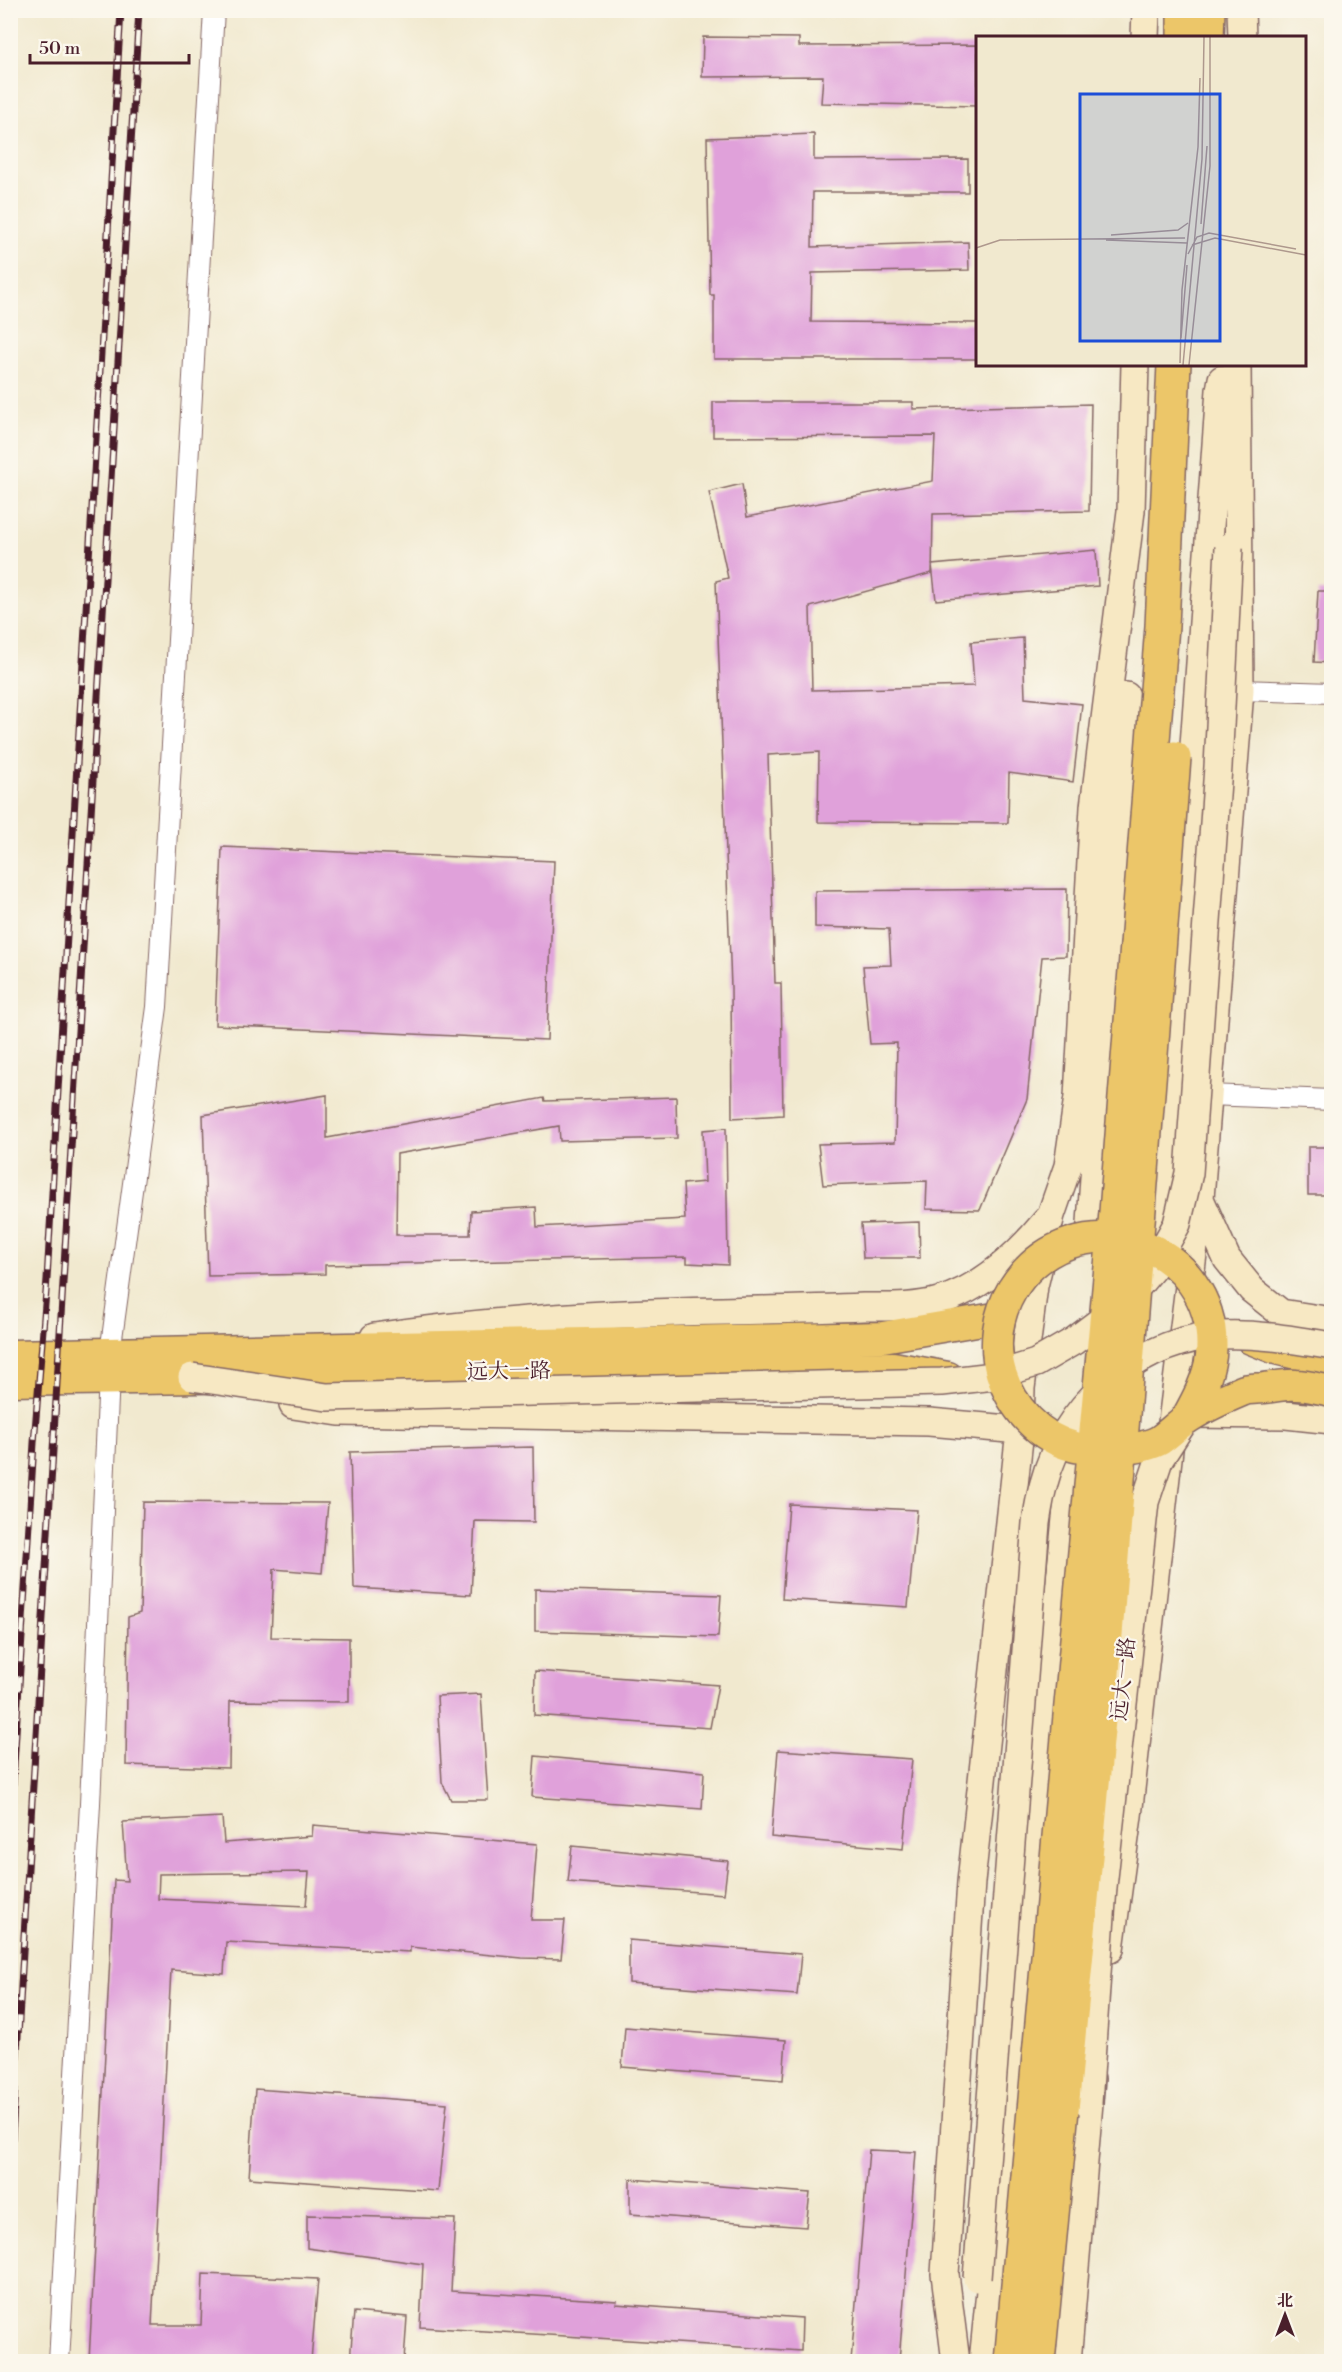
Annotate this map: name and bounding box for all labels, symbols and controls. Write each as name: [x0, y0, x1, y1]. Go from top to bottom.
scale bar: [30, 27, 189, 65]
inset map: [976, 36, 1306, 366]
text: 50 m: [39, 37, 81, 60]
street label: 远大一路: [467, 1358, 551, 1386]
street label: 远大一路: [1107, 1636, 1141, 1722]
north arrow: [1255, 2285, 1315, 2345]
text: 北: [1277, 2291, 1293, 2311]

